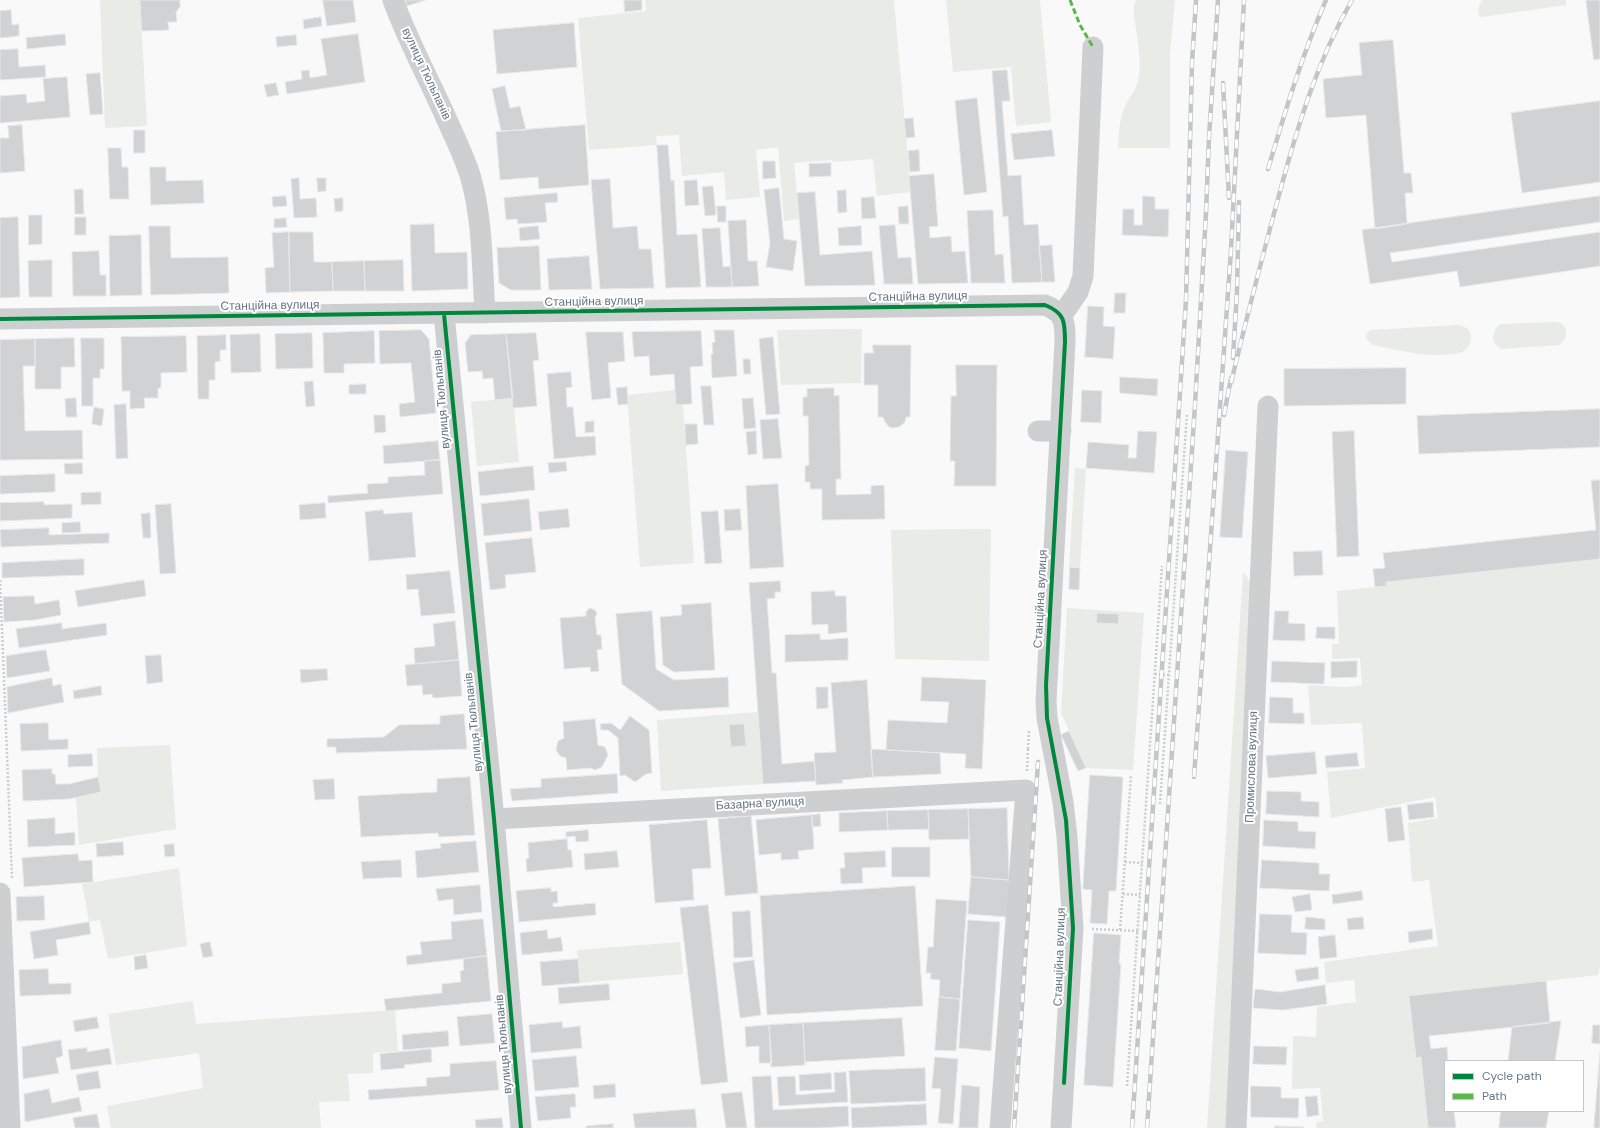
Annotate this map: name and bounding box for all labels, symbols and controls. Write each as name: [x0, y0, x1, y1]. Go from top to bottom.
street label: вулиця Тюльпанів: [398, 26, 454, 122]
street label: Станційна вулиця: [868, 289, 968, 305]
street label: Станційна вулиця: [544, 294, 644, 310]
street label: Станційна вулиця: [220, 298, 320, 314]
street label: вулиця Тюльпанів: [430, 349, 454, 449]
street label: Станційна вулиця: [1031, 549, 1051, 649]
street label: вулиця Тюльпанів: [462, 672, 486, 772]
street label: Промислова вулиця: [1243, 711, 1261, 823]
street label: Базарна вулиця: [715, 794, 805, 814]
street label: Станційна вулиця: [1051, 907, 1069, 1007]
street label: вулиця Тюльпанів: [492, 994, 516, 1094]
legend: [1444, 1060, 1584, 1112]
text: Cycle path: [1482, 1068, 1542, 1084]
text: Path: [1482, 1088, 1507, 1104]

